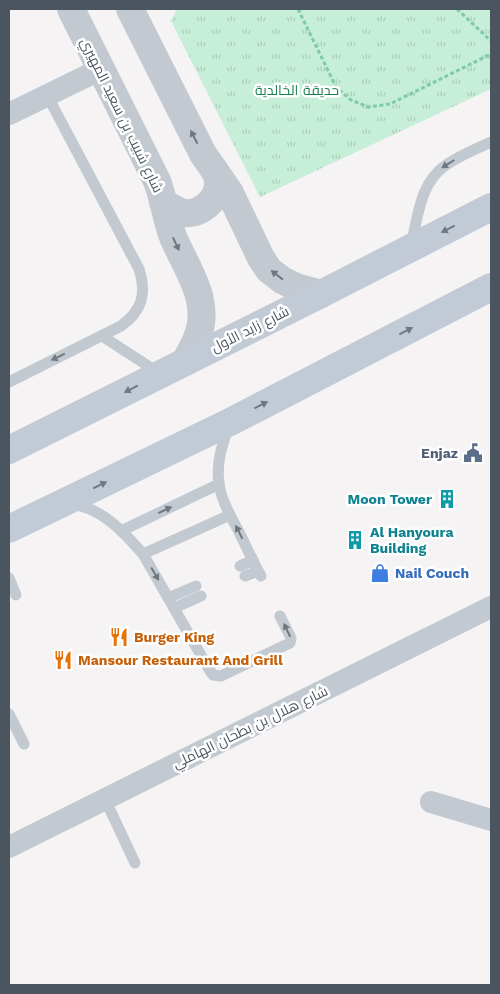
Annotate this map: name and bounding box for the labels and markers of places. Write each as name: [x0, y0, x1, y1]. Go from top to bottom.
public building icon: Enjaz: [462, 442, 484, 464]
place label: Enjaz: [421, 445, 458, 461]
building icon: Moon Tower: [436, 488, 458, 510]
place label: Moon Tower: [347, 491, 432, 507]
place label: Al Hanyoura Building: [370, 524, 454, 556]
building icon: Al Hanyoura Building: [344, 529, 366, 551]
shop icon: Nail Couch: [369, 562, 391, 584]
place label: Nail Couch: [395, 565, 469, 581]
restaurant icon: Burger King: [108, 626, 130, 648]
place label: Burger King: [134, 629, 214, 645]
restaurant icon: Mansour Restaurant And Grill: [52, 649, 74, 671]
place label: Mansour Restaurant And Grill: [78, 652, 283, 668]

